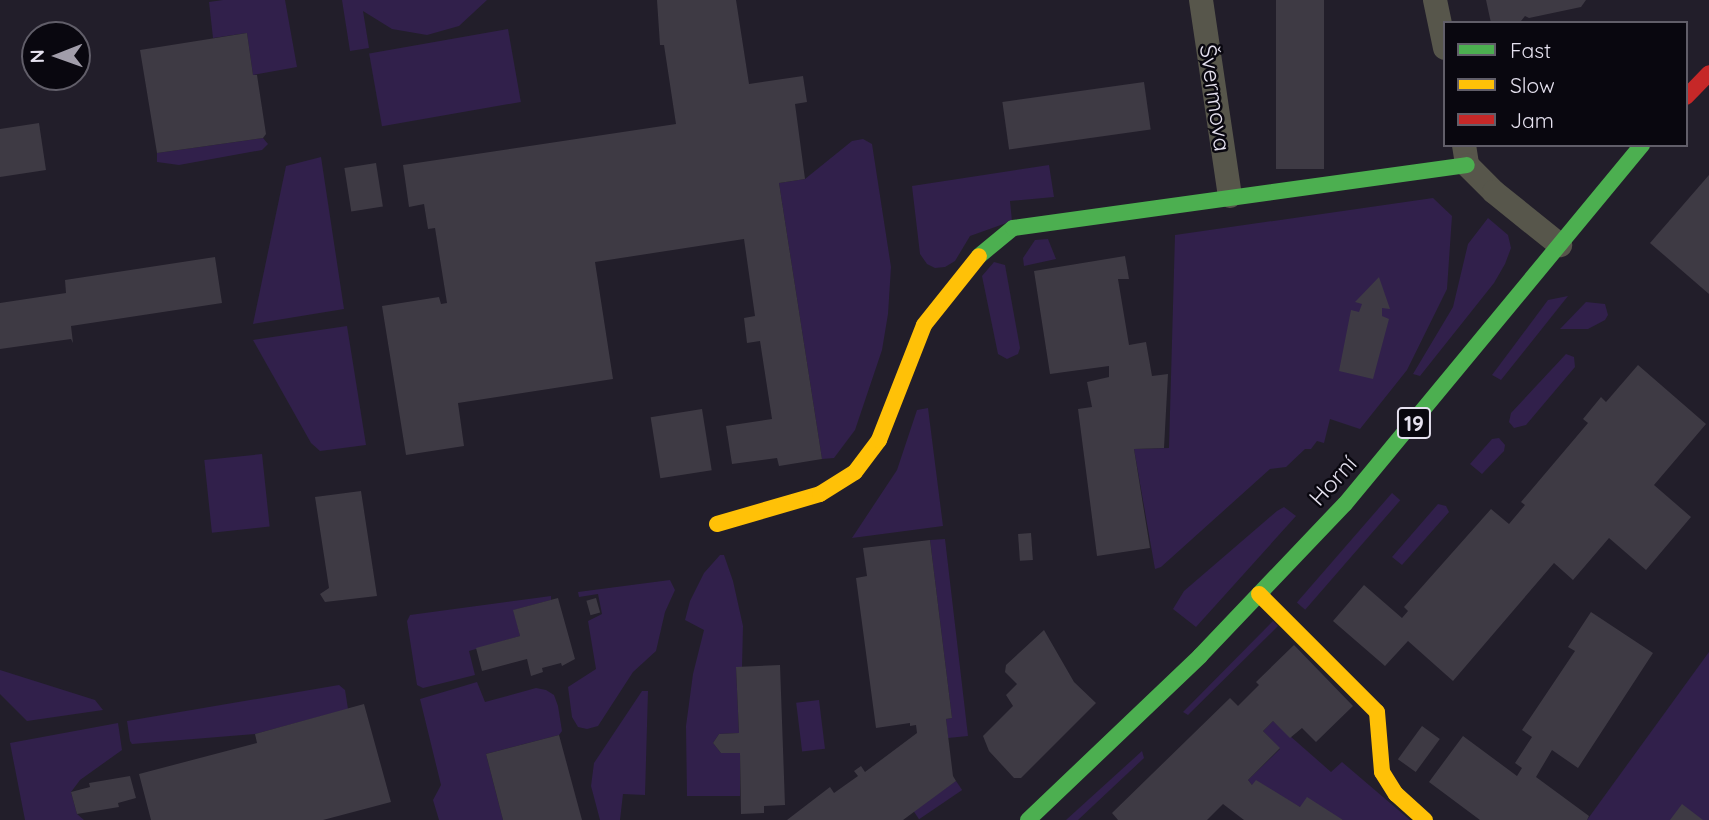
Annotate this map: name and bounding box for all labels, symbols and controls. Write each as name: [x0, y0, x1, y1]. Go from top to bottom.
north arrow: [21, 21, 91, 91]
legend: [1443, 21, 1688, 147]
text: Fast: [1510, 37, 1551, 63]
street label: Švermova: [1194, 43, 1236, 153]
text: N: [25, 49, 49, 64]
text: Slow: [1510, 72, 1555, 98]
text: Jam: [1510, 107, 1554, 133]
road number: 19: [1396, 406, 1432, 440]
street label: Horní: [1303, 450, 1363, 512]

